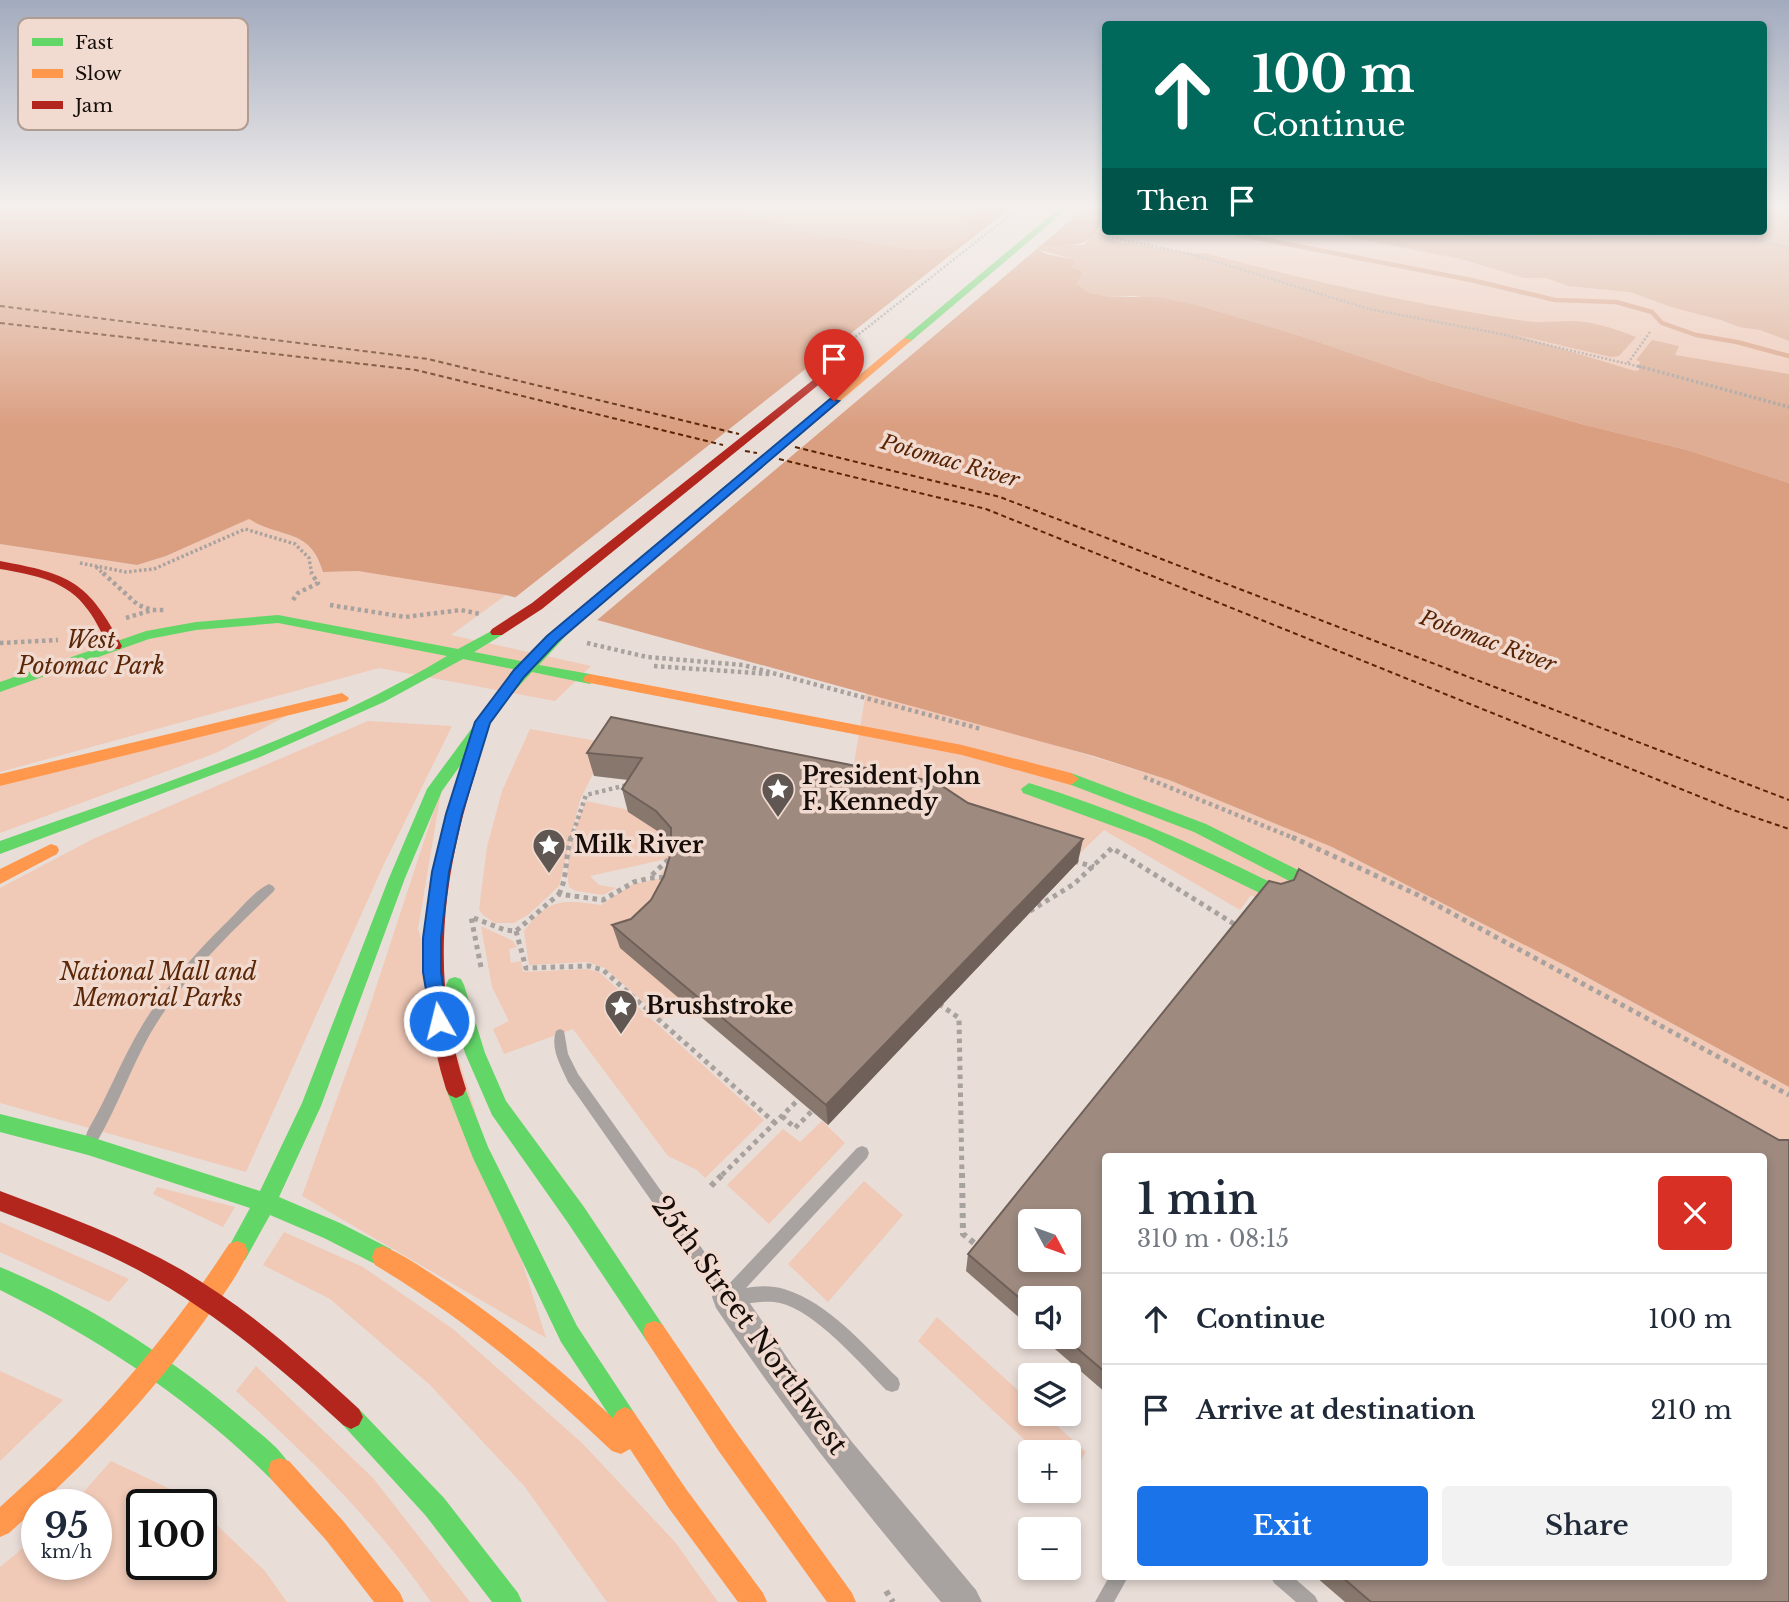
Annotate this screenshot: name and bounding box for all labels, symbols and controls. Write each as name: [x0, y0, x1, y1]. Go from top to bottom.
legend: [18, 18, 248, 130]
text: Fast: [75, 31, 114, 54]
text: 100 m: [1252, 44, 1415, 105]
icon: ahead: [1137, 49, 1228, 140]
text: Slow: [75, 62, 122, 85]
text: Jam: [72, 94, 113, 117]
text: Continue: [1252, 105, 1405, 145]
icon: arrive: [1223, 182, 1261, 220]
text: Then: [1137, 185, 1209, 217]
pin: [804, 329, 864, 401]
icon: arrive: [815, 340, 853, 378]
water label: Potomac River: [877, 429, 1023, 494]
water label: Potomac River: [1416, 604, 1561, 678]
park label: West Potomac Park: [16, 626, 165, 680]
place label: President John F. Kennedy: [802, 762, 981, 816]
place icon: President John F. Kennedy: [759, 770, 797, 819]
place icon: Milk River: [530, 826, 568, 875]
place label: Milk River: [574, 831, 704, 859]
park label: National Mall and Memorial Parks: [58, 958, 257, 1012]
position arrow: [402, 984, 476, 1058]
place icon: Brushstroke: [602, 987, 640, 1036]
place label: Brushstroke: [646, 992, 793, 1020]
text: 1 min: [1137, 1173, 1258, 1225]
button: close: [1658, 1176, 1732, 1250]
street label: 25th Street Northwest: [644, 1189, 856, 1462]
north arrow: [1018, 1209, 1082, 1272]
map controls: [1018, 1209, 1081, 1580]
text: 310 m · 08:15: [1137, 1225, 1289, 1253]
button: sound: [1018, 1286, 1081, 1349]
icon: ahead: [1137, 1300, 1175, 1338]
text: Continue: [1196, 1303, 1325, 1335]
text: 100 m: [1648, 1303, 1732, 1335]
button: layers: [1018, 1363, 1081, 1426]
icon: arrive: [1137, 1391, 1175, 1429]
text: Arrive at destination: [1196, 1394, 1476, 1426]
text: 210 m: [1650, 1394, 1732, 1426]
button: +: [1018, 1440, 1081, 1503]
button: Exit: [1137, 1486, 1428, 1566]
button: Share: [1442, 1486, 1732, 1566]
speed limit sign: 100: [126, 1489, 217, 1580]
text: 95: [44, 1504, 89, 1547]
button: −: [1018, 1517, 1081, 1580]
text: km/h: [41, 1541, 92, 1563]

